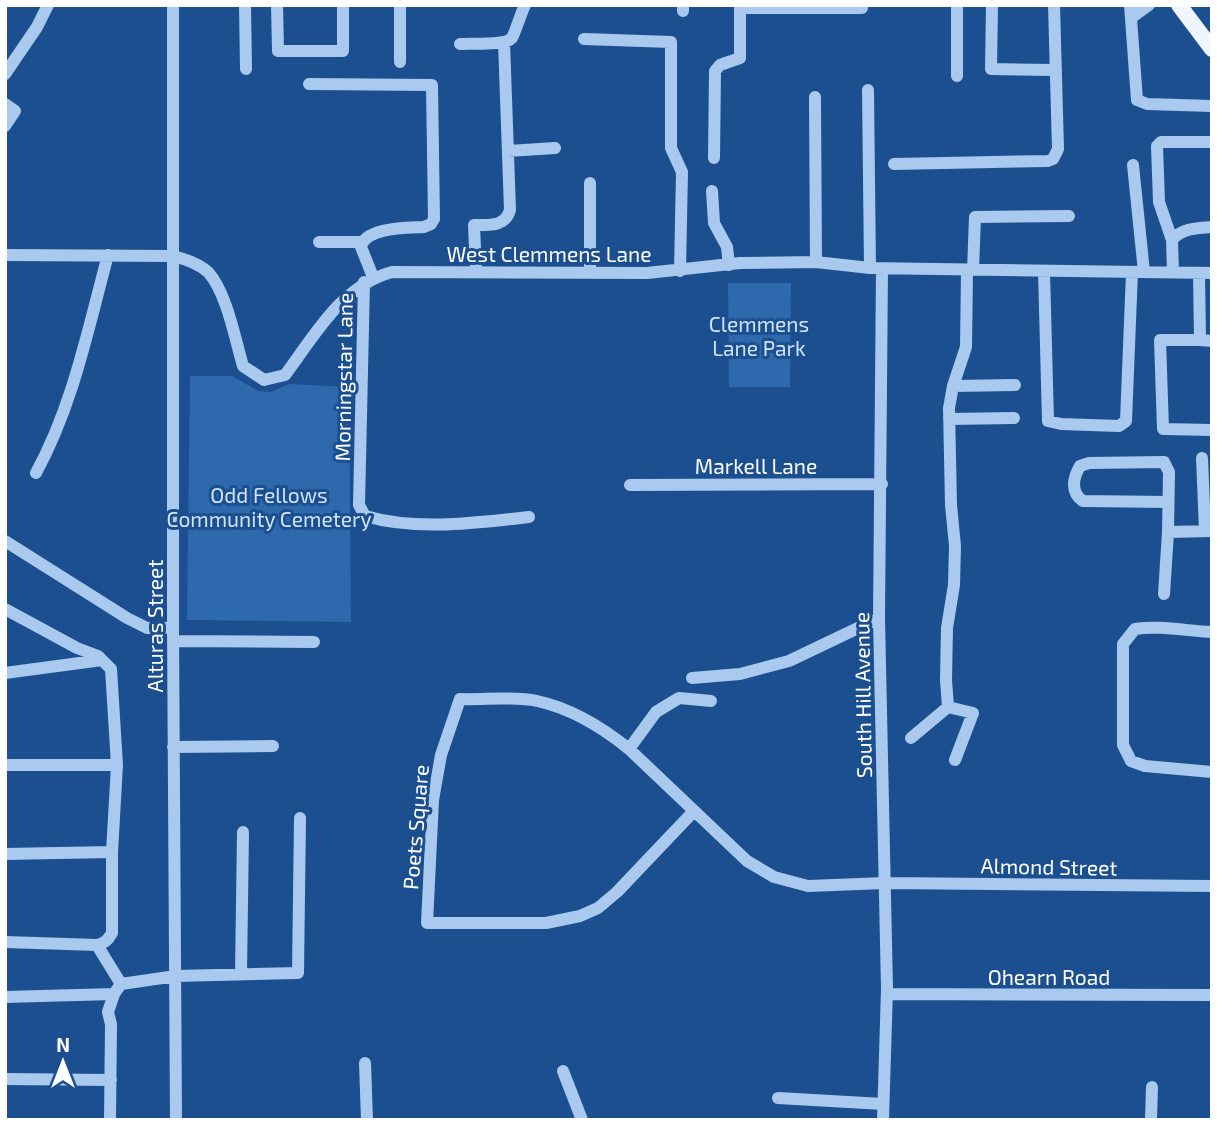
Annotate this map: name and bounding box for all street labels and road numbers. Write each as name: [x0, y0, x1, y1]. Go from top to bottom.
street label: West Clemmens Lane: [446, 241, 652, 266]
street label: Morningstar Lane: [329, 292, 357, 462]
street label: Markell Lane: [695, 453, 817, 478]
street label: Alturas Street: [142, 560, 167, 692]
street label: South Hill Avenue: [848, 612, 876, 778]
street label: Poets Square: [397, 763, 433, 891]
street label: Almond Street: [980, 852, 1118, 880]
street label: Ohearn Road: [988, 964, 1110, 989]

